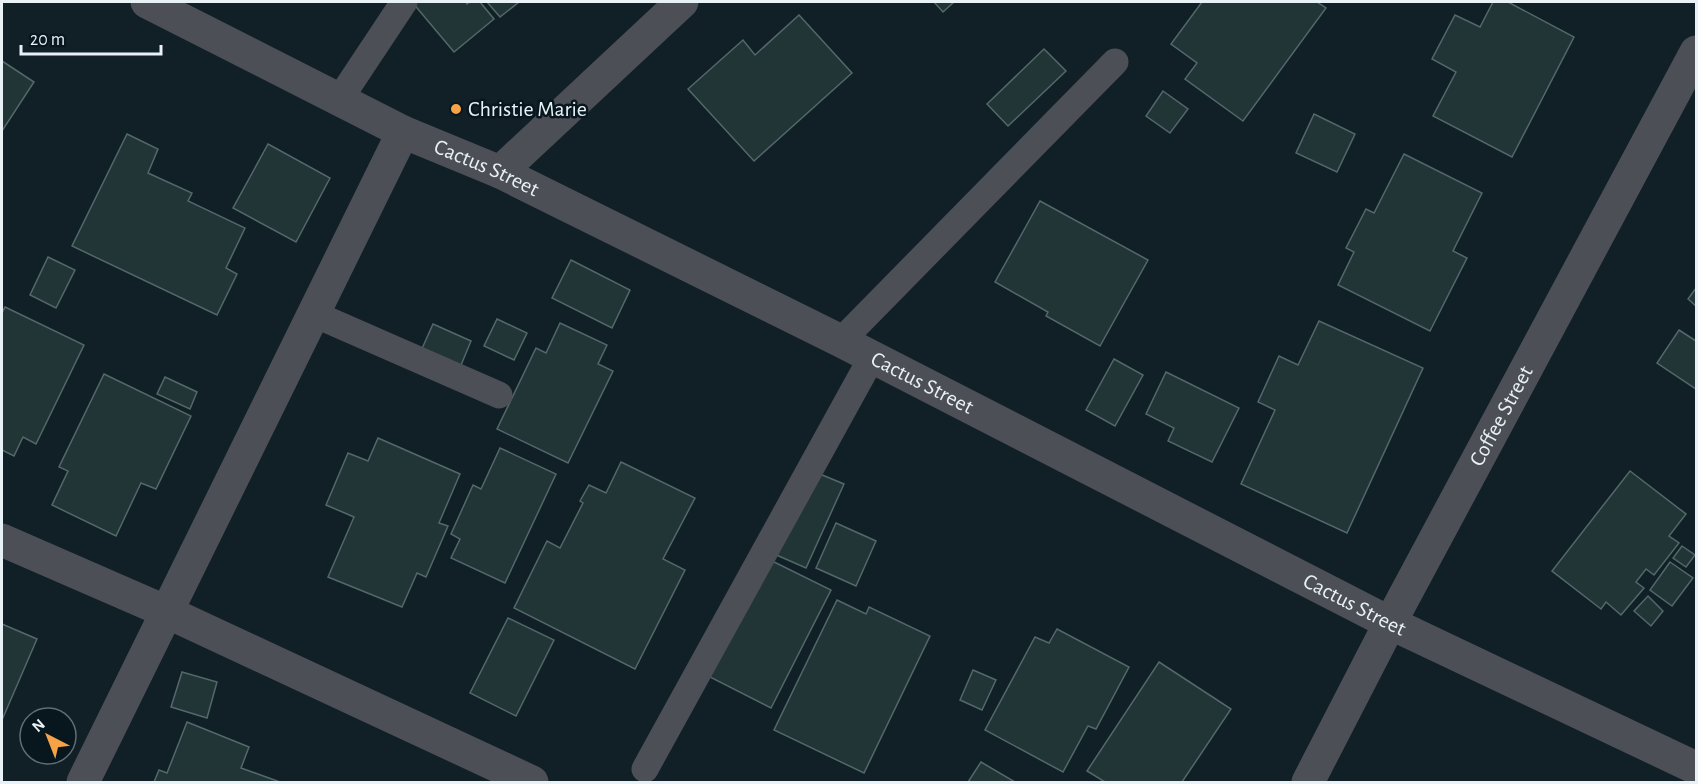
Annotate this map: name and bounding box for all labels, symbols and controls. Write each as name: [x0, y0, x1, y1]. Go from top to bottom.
scale bar: [21, 18, 160, 56]
text: 20 m: [30, 31, 65, 49]
place label: Christie Marie: [468, 98, 587, 120]
marker: Christie Marie: [449, 102, 463, 116]
street label: Cactus Street: [431, 135, 542, 200]
street label: Cactus Street: [867, 347, 977, 418]
street label: Coffee Street: [1465, 362, 1537, 470]
street label: Cactus Street: [1300, 569, 1409, 640]
north arrow: [18, 706, 78, 766]
text: N: [29, 716, 48, 735]

